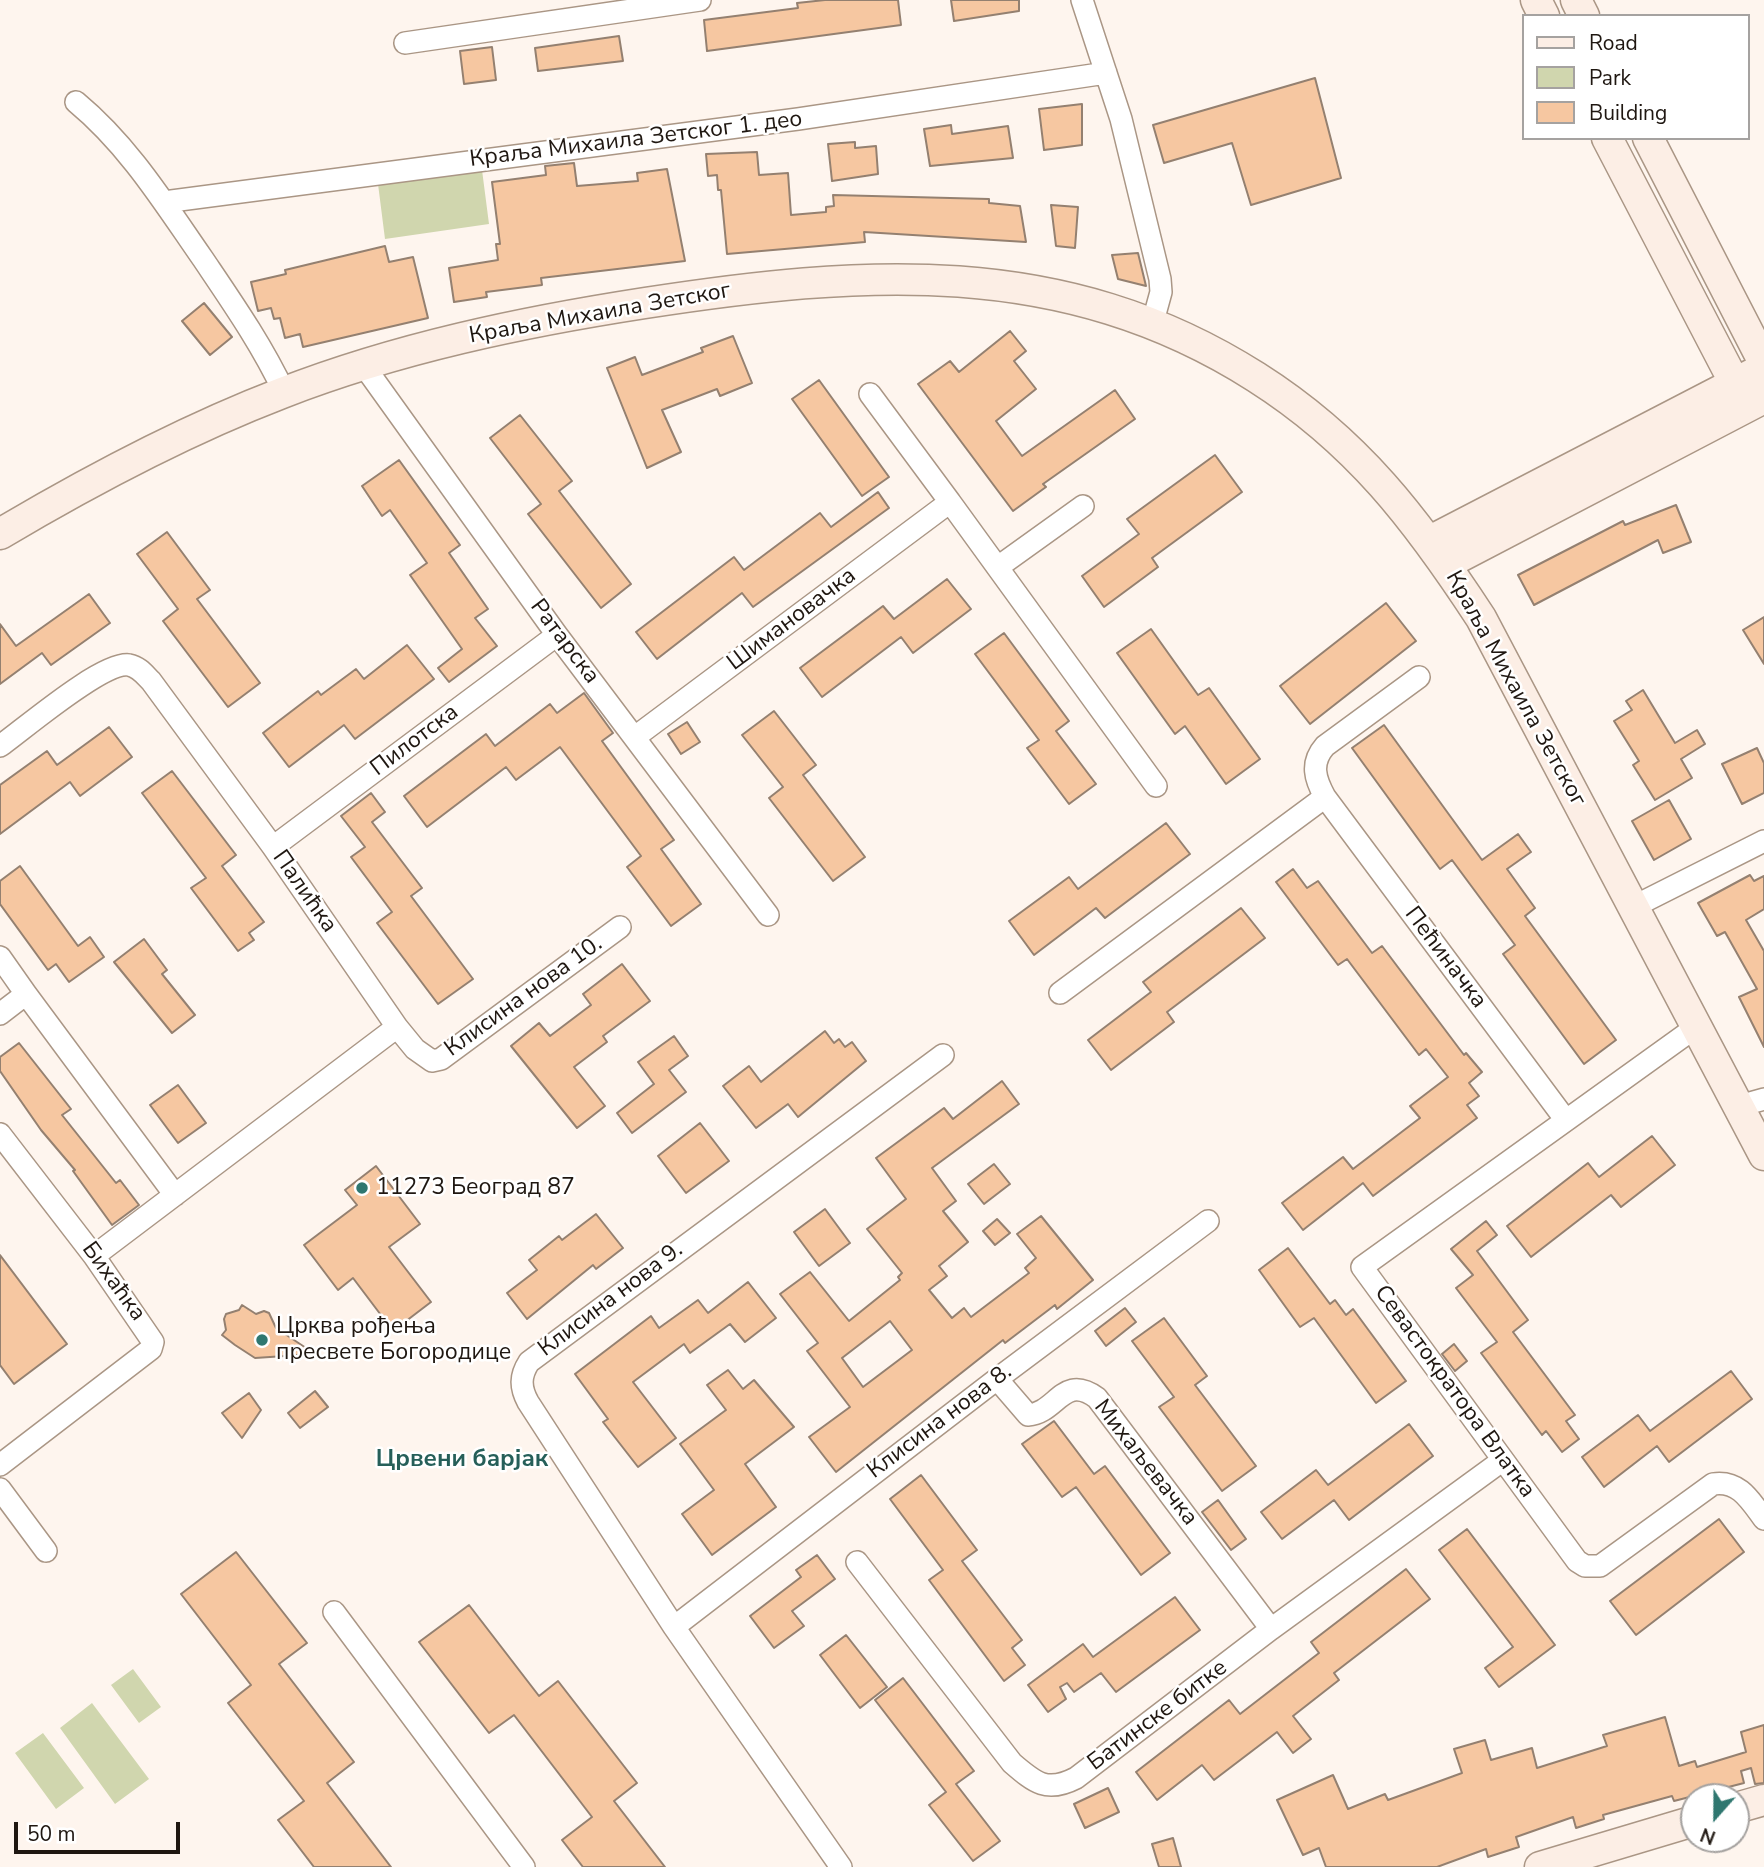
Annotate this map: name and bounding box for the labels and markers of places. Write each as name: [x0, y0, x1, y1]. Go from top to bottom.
place label: 11273 Београд 87: [376, 1174, 575, 1202]
marker: 11273 Београд 87: [354, 1180, 370, 1196]
place label: Црква рођења пресвете Богородице: [276, 1313, 511, 1367]
marker: Црква рођења пресвете Богородице: [254, 1332, 270, 1348]

